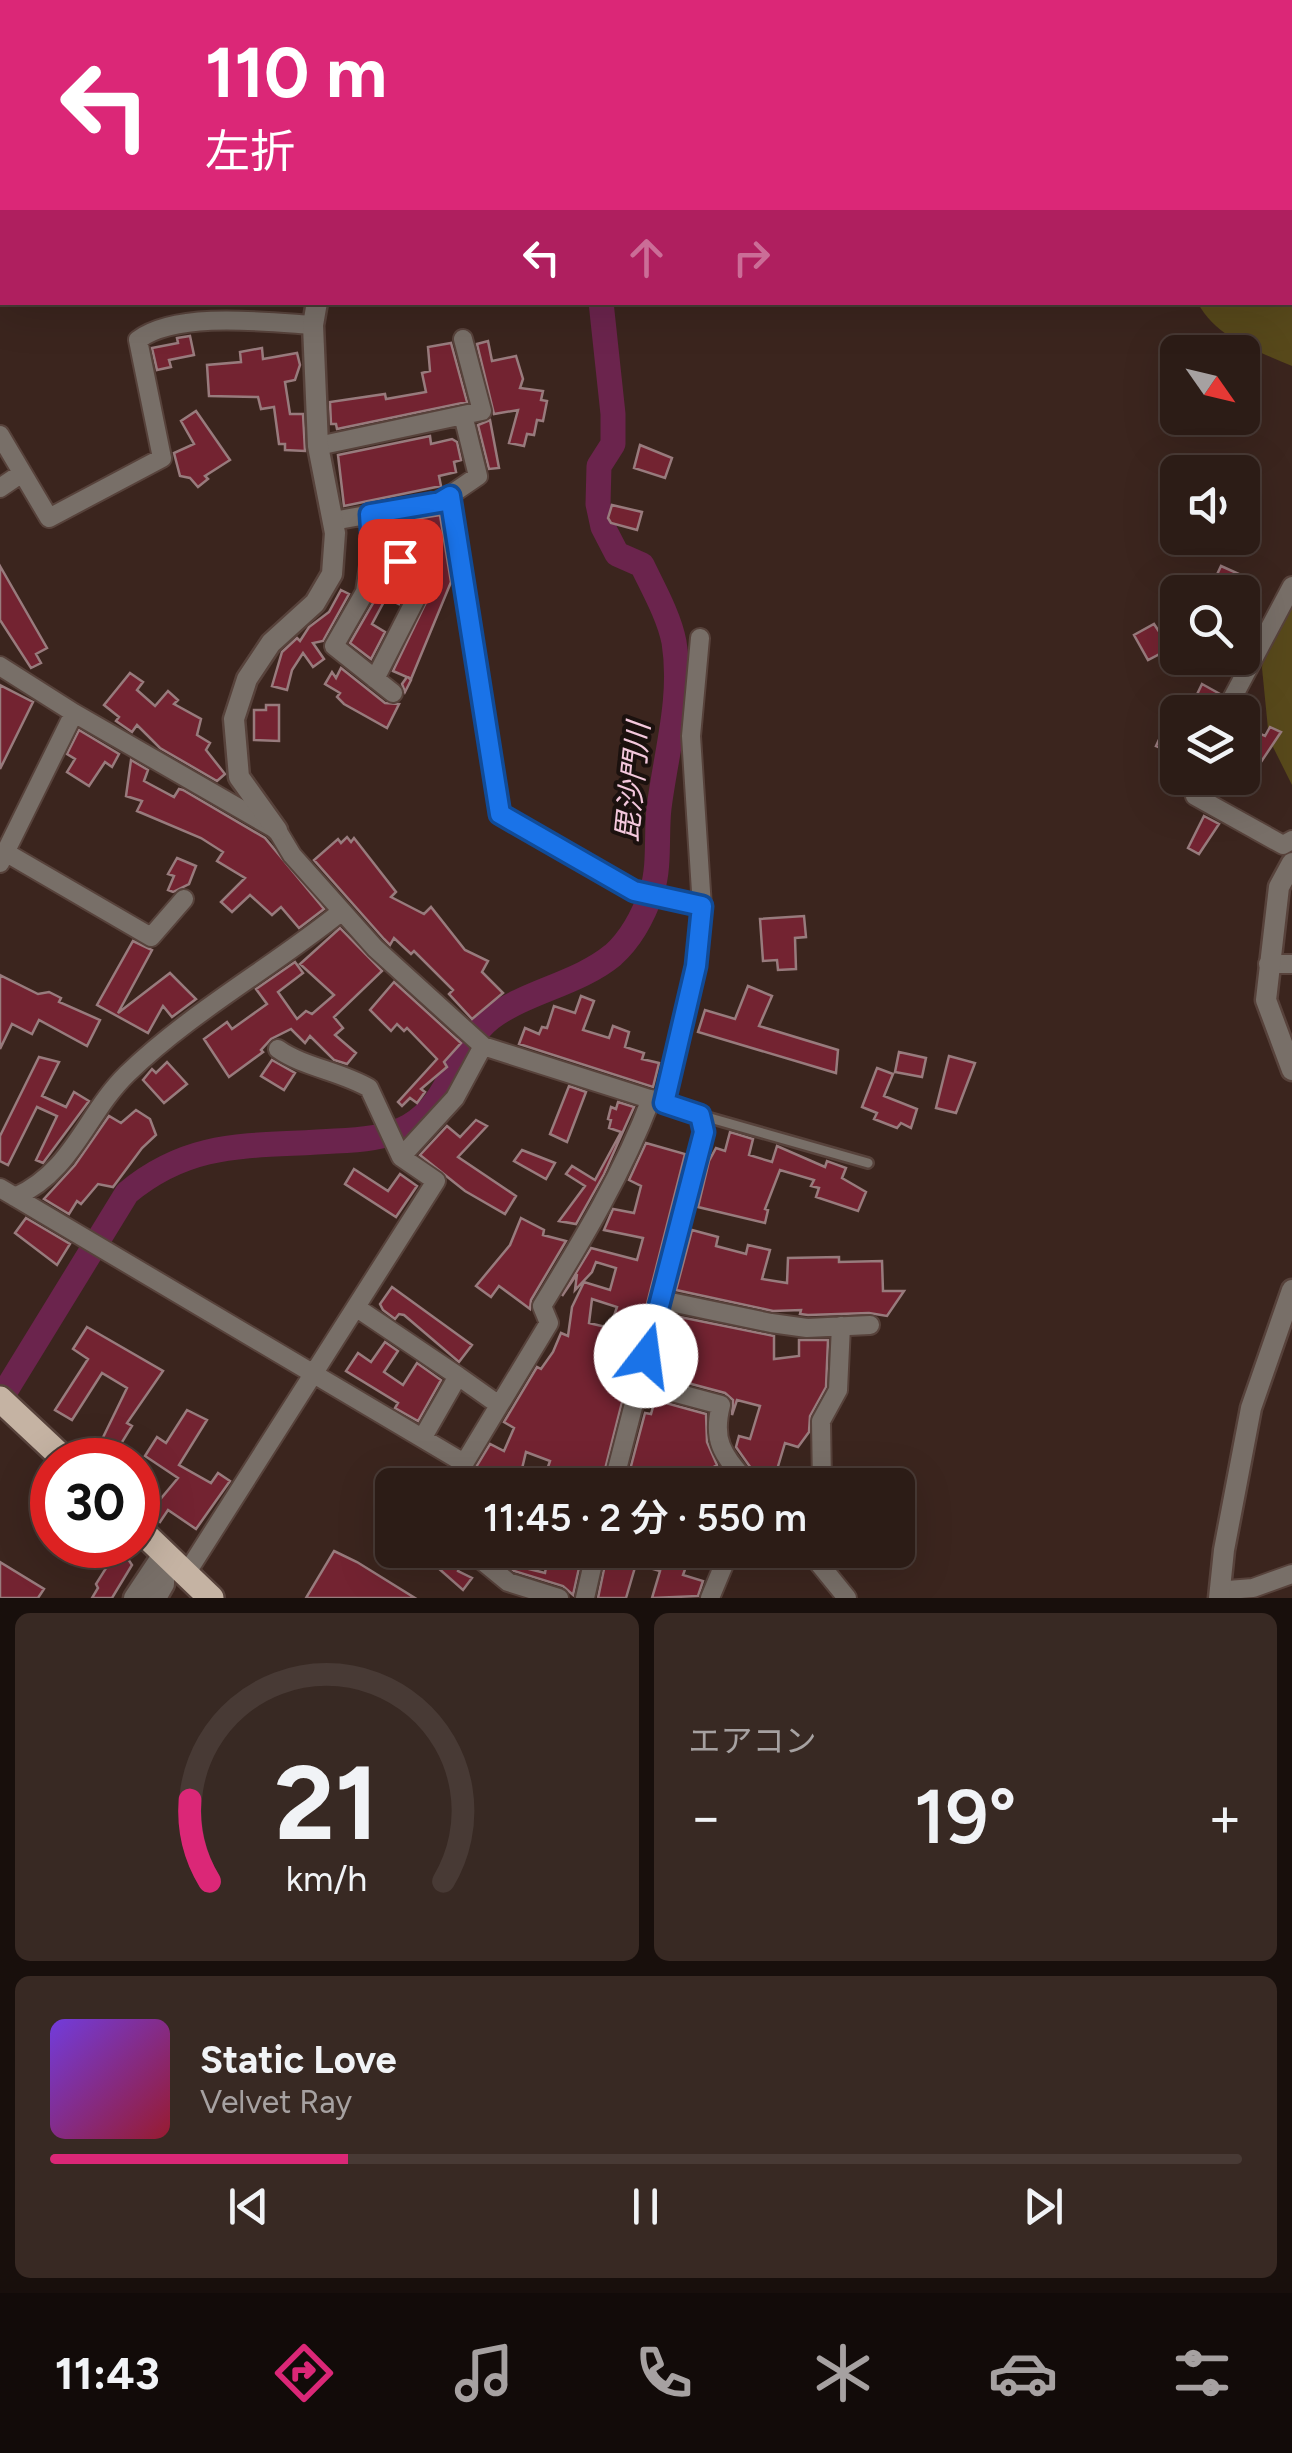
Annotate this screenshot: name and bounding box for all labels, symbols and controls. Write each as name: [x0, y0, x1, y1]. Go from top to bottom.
text: 110 m: [205, 30, 387, 115]
icon: left: [40, 40, 170, 170]
text: 左折: [205, 124, 295, 178]
icon: left: [514, 230, 569, 285]
icon: ahead: [619, 230, 674, 285]
icon: right: [724, 230, 779, 285]
north arrow: [1160, 335, 1260, 435]
map controls: [1160, 335, 1260, 795]
button: sound: [1160, 455, 1260, 555]
pin: [358, 519, 443, 604]
icon: arrive: [373, 534, 428, 589]
button: search: [1160, 575, 1260, 675]
button: layers: [1160, 695, 1260, 795]
water label: 毘沙門川: [608, 717, 657, 844]
position arrow: [594, 1304, 698, 1408]
speed limit sign: 30: [30, 1438, 160, 1568]
text: 11:45 · 2 分 · 550 m: [483, 1495, 807, 1541]
text: エアコン: [689, 1722, 817, 1760]
text: 21: [275, 1740, 379, 1865]
text: 19°: [914, 1772, 1017, 1862]
text: −: [689, 1784, 723, 1850]
text: +: [1208, 1784, 1242, 1850]
text: km/h: [286, 1857, 368, 1900]
text: Static Love: [200, 2037, 397, 2083]
text: Velvet Ray: [200, 2083, 352, 2121]
icon: previous: [221, 2179, 276, 2234]
icon: pause: [618, 2179, 673, 2234]
icon: next: [1016, 2179, 1071, 2234]
icon: directions: [269, 2338, 339, 2408]
icon: music: [449, 2338, 519, 2408]
icon: phone: [629, 2338, 699, 2408]
icon: climate: [808, 2338, 878, 2408]
icon: car: [988, 2338, 1058, 2408]
icon: filters: [1167, 2338, 1237, 2408]
text: 11:43: [55, 2346, 160, 2400]

